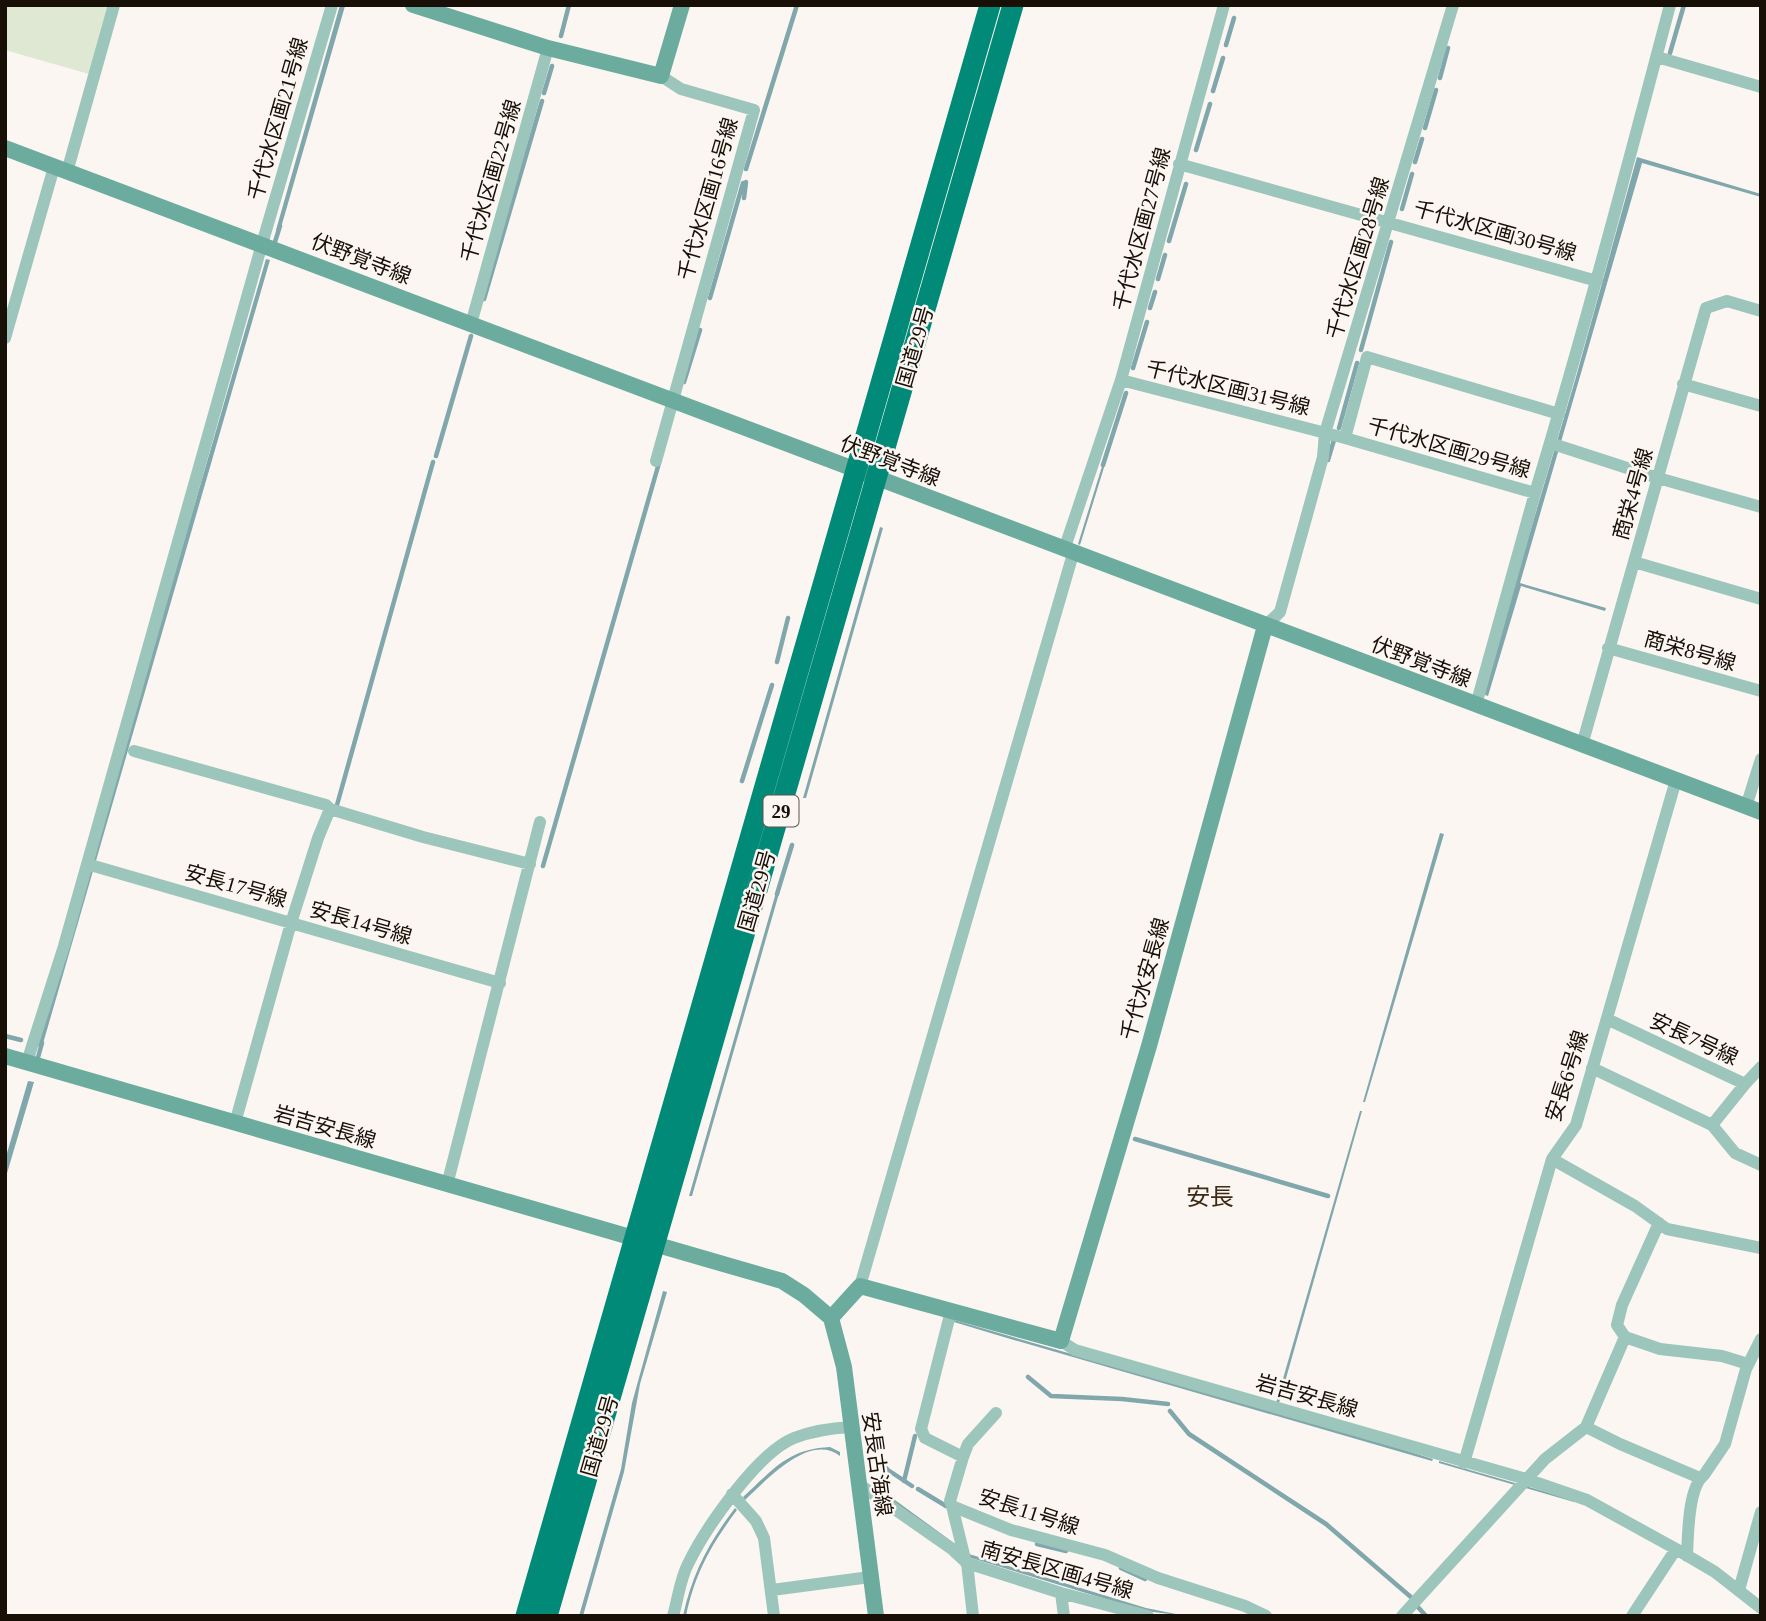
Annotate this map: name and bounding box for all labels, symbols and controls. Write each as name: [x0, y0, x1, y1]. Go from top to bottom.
street label: 千代水区画21号線: [243, 35, 313, 203]
street label: 千代水区画22号線: [456, 97, 526, 265]
street label: 千代水区画16号線: [673, 115, 743, 283]
street label: 千代水区画27号線: [1109, 145, 1175, 313]
street label: 千代水区画28号線: [1322, 174, 1394, 342]
street label: 千代水区画30号線: [1411, 196, 1579, 266]
street label: 伏野覚寺線: [308, 229, 414, 289]
street label: 国道29号: [892, 303, 938, 391]
street label: 千代水区画31号線: [1144, 356, 1312, 420]
street label: 千代水区画29号線: [1365, 413, 1533, 483]
street label: 伏野覚寺線: [837, 431, 943, 491]
street label: 商栄4号線: [1608, 445, 1658, 543]
street label: 商栄8号線: [1641, 626, 1739, 676]
street label: 伏野覚寺線: [1368, 632, 1474, 692]
road number: 29: [764, 796, 798, 826]
street label: 国道29号: [734, 847, 780, 935]
street label: 安長17号線: [182, 860, 290, 912]
street label: 安長14号線: [307, 897, 415, 949]
street label: 千代水安長線: [1116, 915, 1174, 1043]
street label: 安長7号線: [1646, 1008, 1742, 1070]
street label: 安長6号線: [1541, 1027, 1593, 1125]
street label: 岩吉安長線: [271, 1101, 379, 1153]
district label: 安長: [1186, 1184, 1234, 1210]
street label: 岩吉安長線: [1253, 1370, 1361, 1422]
street label: 国道29号: [577, 1392, 623, 1480]
street label: 安長古海線: [858, 1410, 896, 1518]
street label: 安長11号線: [976, 1484, 1082, 1540]
street label: 南安長区画4号線: [978, 1537, 1136, 1603]

